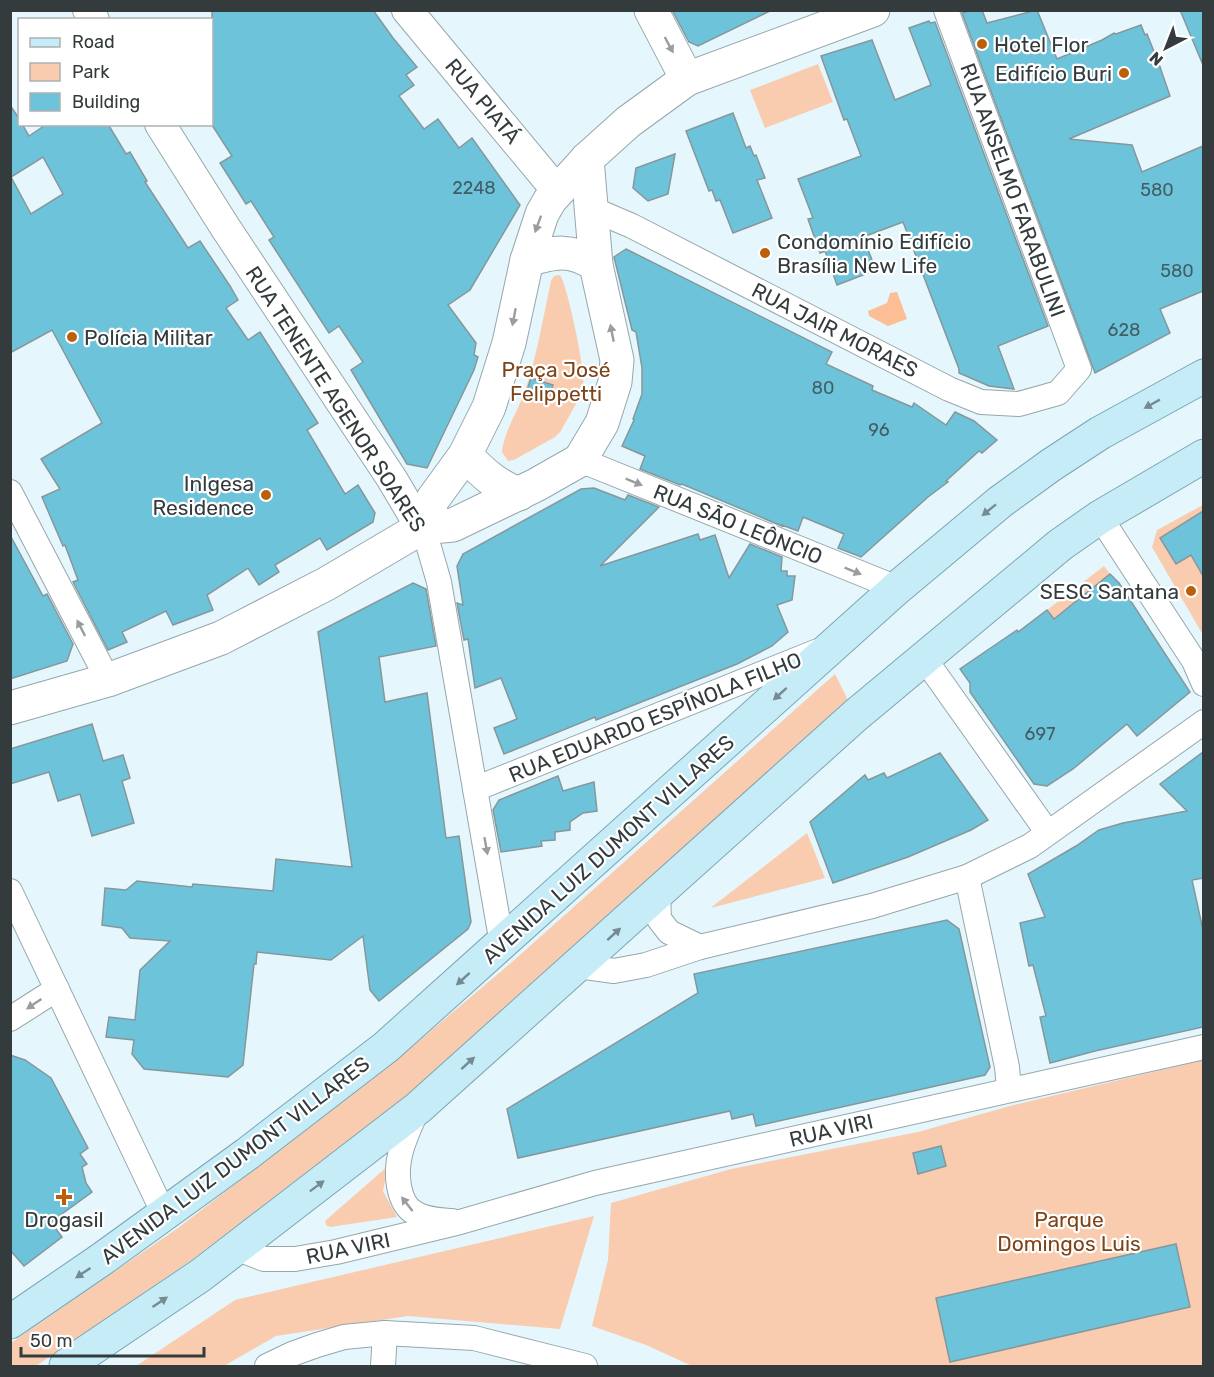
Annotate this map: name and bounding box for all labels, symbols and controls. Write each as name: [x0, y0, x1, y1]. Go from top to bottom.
legend: [18, 18, 213, 126]
north arrow: [1136, 18, 1196, 78]
text: Road: [72, 31, 115, 53]
place label: Hotel Flor: [994, 32, 1089, 57]
one-way arrow: [664, 37, 674, 54]
marker: Hotel Flor: [975, 37, 989, 51]
text: N: [1146, 48, 1167, 70]
street label: RUA PIATÁ: [440, 53, 526, 149]
street label: RUA ANSELMO FARABULINI: [955, 60, 1071, 320]
text: Park: [72, 61, 110, 83]
place label: Edifício Buri: [995, 61, 1112, 86]
marker: Edifício Buri: [1117, 66, 1131, 80]
text: Building: [72, 91, 140, 113]
house number: 2248: [452, 177, 496, 199]
house number: 580: [1140, 179, 1174, 201]
one-way arrow: [533, 215, 543, 233]
place label: Condomínio Edifício Brasília New Life: [777, 229, 971, 278]
marker: Condomínio Edifício Brasília New Life: [758, 246, 772, 260]
house number: 580: [1160, 260, 1194, 282]
street label: RUA TENENTE AGENOR SOARES: [241, 261, 431, 537]
street label: RUA JAIR MORAES: [748, 277, 922, 383]
one-way arrow: [509, 308, 518, 327]
house number: 628: [1108, 319, 1140, 341]
one-way arrow: [607, 324, 616, 343]
place label: Polícia Militar: [84, 325, 213, 350]
marker: Polícia Militar: [65, 330, 79, 344]
park label: Praça José Felippetti: [501, 357, 611, 406]
house number: 80: [812, 377, 834, 399]
one-way arrow: [1143, 399, 1160, 409]
house number: 96: [868, 419, 890, 441]
place label: Inlgesa Residence: [152, 471, 254, 520]
one-way arrow: [625, 477, 643, 487]
street label: RUA SÃO LEÔNCIO: [650, 479, 826, 569]
marker: Inlgesa Residence: [259, 488, 273, 502]
one-way arrow: [981, 504, 997, 517]
one-way arrow: [845, 566, 863, 576]
place label: SESC Santana: [1040, 579, 1179, 604]
marker: SESC Santana: [1184, 584, 1198, 598]
one-way arrow: [76, 619, 86, 636]
street label: RUA EDUARDO ESPÍNOLA FILHO: [505, 647, 805, 787]
one-way arrow: [772, 687, 787, 701]
house number: 697: [1025, 723, 1055, 745]
street label: AVENIDA LUIZ DUMONT VILLARES: [477, 729, 739, 969]
one-way arrow: [481, 837, 490, 856]
one-way arrow: [606, 928, 621, 941]
one-way arrow: [456, 972, 471, 985]
one-way arrow: [26, 998, 42, 1010]
street label: AVENIDA LUIZ DUMONT VILLARES: [96, 1051, 374, 1269]
one-way arrow: [460, 1057, 475, 1070]
street label: RUA VIRI: [787, 1108, 875, 1152]
one-way arrow: [309, 1180, 324, 1192]
marker: Drogasil: [57, 1190, 71, 1204]
one-way arrow: [401, 1197, 413, 1213]
place label: Drogasil: [24, 1207, 104, 1232]
park label: Parque Domingos Luis: [997, 1207, 1141, 1256]
street label: RUA VIRI: [304, 1227, 392, 1269]
one-way arrow: [75, 1267, 91, 1279]
one-way arrow: [152, 1296, 168, 1308]
scale bar: [21, 1320, 204, 1358]
text: 50 m: [30, 1330, 73, 1352]

